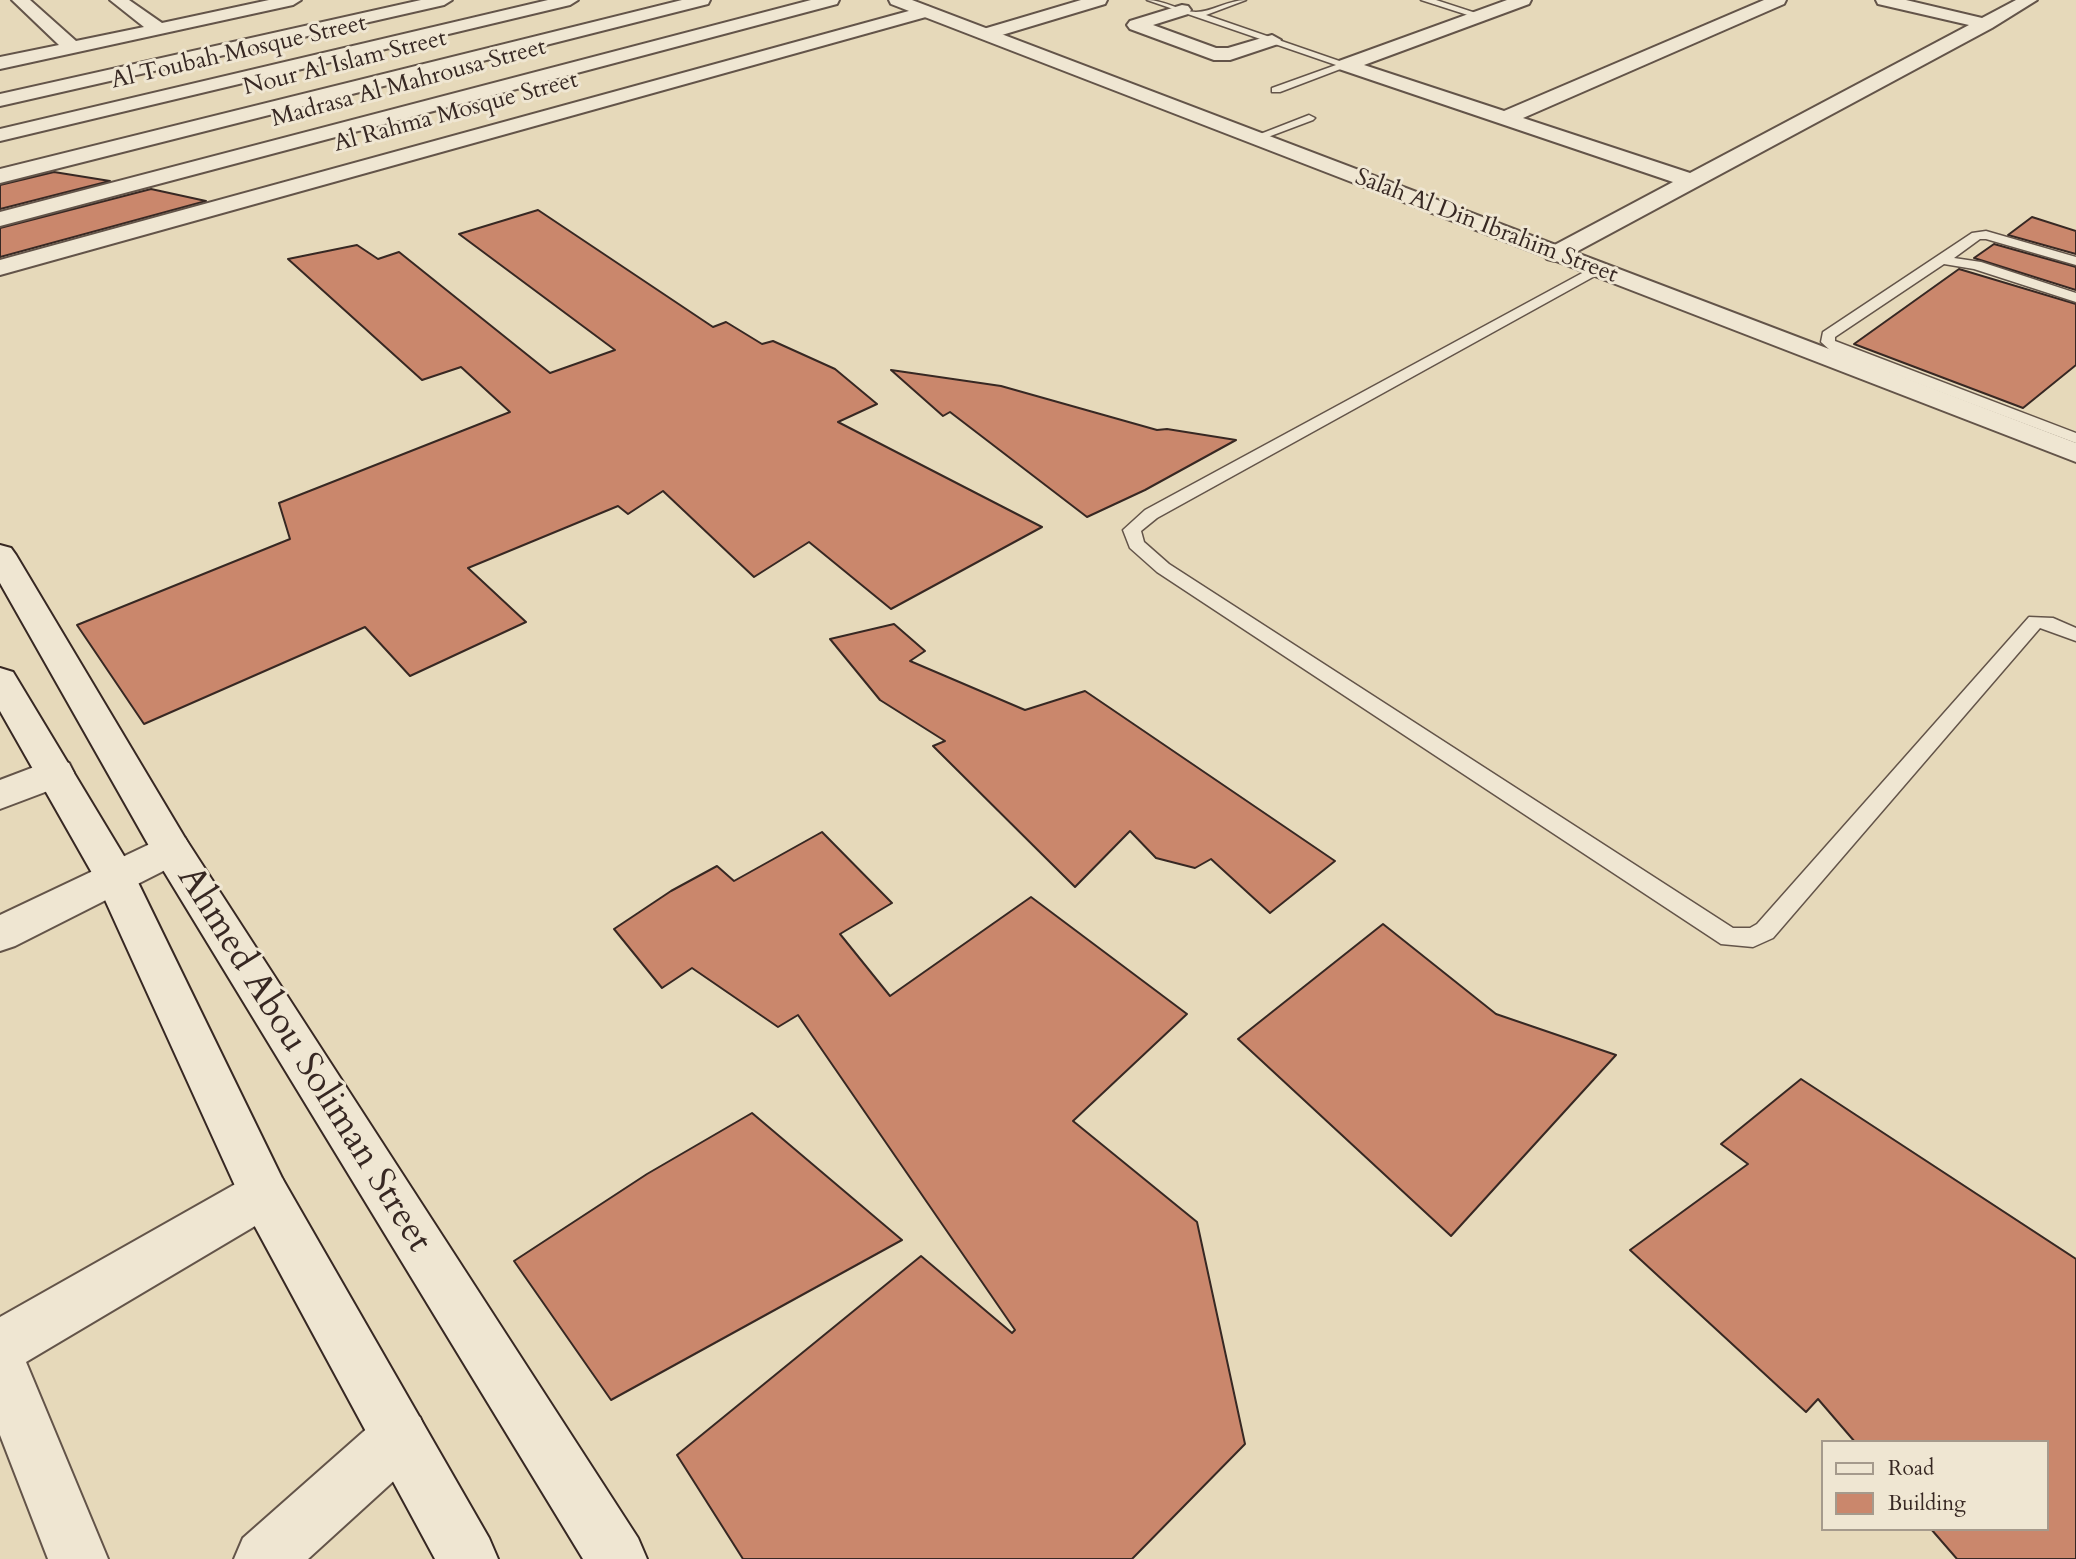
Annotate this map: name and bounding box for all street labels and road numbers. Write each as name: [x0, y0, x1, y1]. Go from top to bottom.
street label: Al Toubah Mosque Street: [109, 10, 369, 96]
street label: Nour Al Islam Street: [240, 25, 450, 103]
street label: Madrasa Al Mahrousa Street: [269, 33, 549, 135]
street label: Al Rahma Mosque Street: [331, 67, 581, 159]
street label: Salah Al Din Ibrahim Street: [1351, 164, 1621, 290]
street label: Ahmed Abou Soliman Street: [166, 859, 440, 1261]

